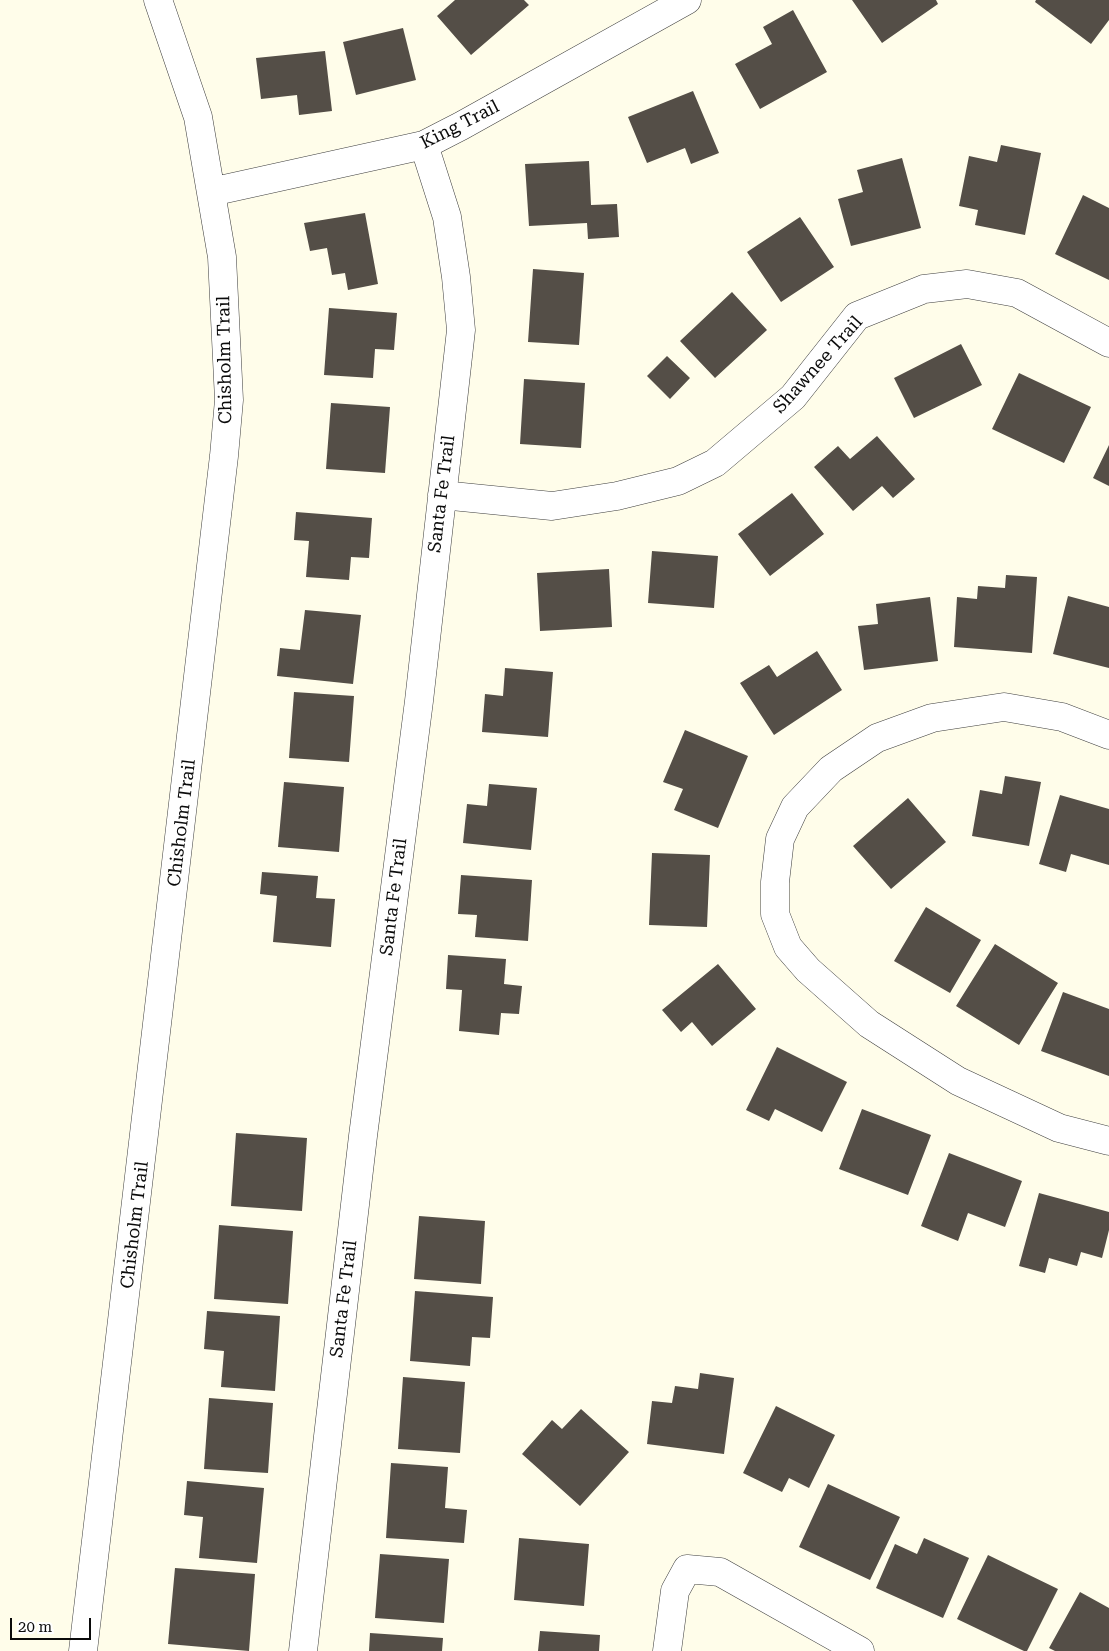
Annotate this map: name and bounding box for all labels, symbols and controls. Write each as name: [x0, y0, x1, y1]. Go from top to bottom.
street label: King Trail: [417, 96, 503, 154]
street label: Chisholm Trail: [213, 296, 237, 424]
street label: Shawnee Trail: [769, 312, 867, 418]
street label: Santa Fe Trail: [424, 434, 460, 554]
street label: Chisholm Trail: [163, 758, 201, 888]
street label: Santa Fe Trail: [376, 837, 412, 957]
street label: Chisholm Trail: [116, 1160, 154, 1290]
street label: Santa Fe Trail: [326, 1239, 362, 1359]
scale bar: [12, 1608, 94, 1640]
text: 20 m: [18, 1618, 52, 1636]

